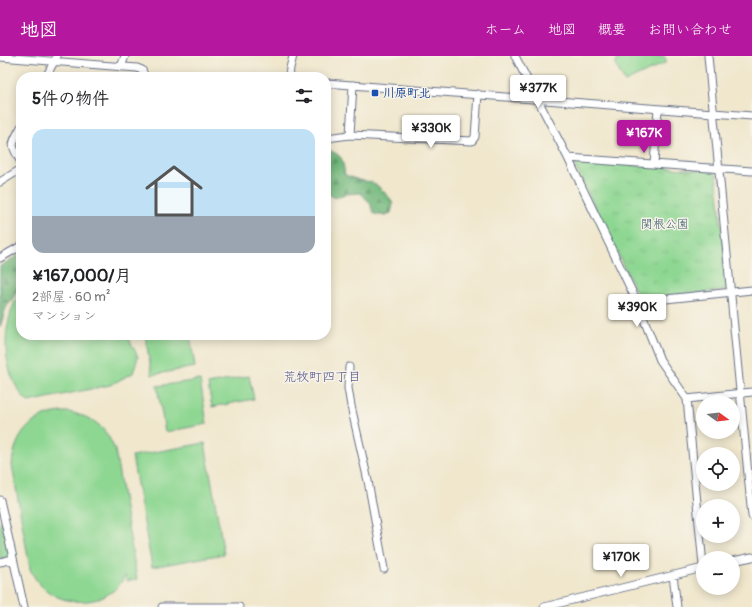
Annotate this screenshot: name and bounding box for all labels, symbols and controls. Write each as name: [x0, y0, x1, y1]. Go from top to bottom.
text: 地図: [20, 18, 58, 42]
text: ホーム: [485, 21, 526, 38]
text: 地図: [548, 21, 576, 38]
text: 概要: [598, 21, 626, 38]
text: お問い合わせ: [648, 21, 732, 38]
pin: ¥377K: [510, 75, 566, 109]
text: ¥377K: [519, 80, 557, 96]
icon: filters: [293, 85, 315, 107]
place label: 川原町北: [383, 86, 431, 101]
text: 5件の物件: [32, 88, 109, 109]
marker: 川原町北: [370, 88, 380, 98]
pin: ¥330K: [403, 115, 459, 149]
text: ¥330K: [411, 120, 451, 136]
pin: ¥167K: [616, 120, 672, 154]
text: ¥167K: [626, 125, 662, 141]
icon: home: [138, 155, 210, 227]
park label: 関根公園: [641, 217, 689, 232]
text: ¥167,000/月: [32, 265, 131, 286]
text: 2部屋 · 60 m²: [32, 289, 110, 305]
pin: ¥390K: [609, 294, 665, 328]
text: ¥390K: [617, 299, 657, 315]
text: マンション: [32, 308, 96, 324]
district label: 荒牧町四丁目: [283, 369, 361, 385]
north arrow: [696, 395, 740, 439]
map controls: [696, 395, 740, 595]
button: locate: [696, 447, 740, 491]
button: +: [696, 499, 740, 543]
pin: ¥170K: [593, 544, 649, 578]
text: ¥170K: [602, 549, 640, 565]
button: −: [696, 551, 740, 595]

